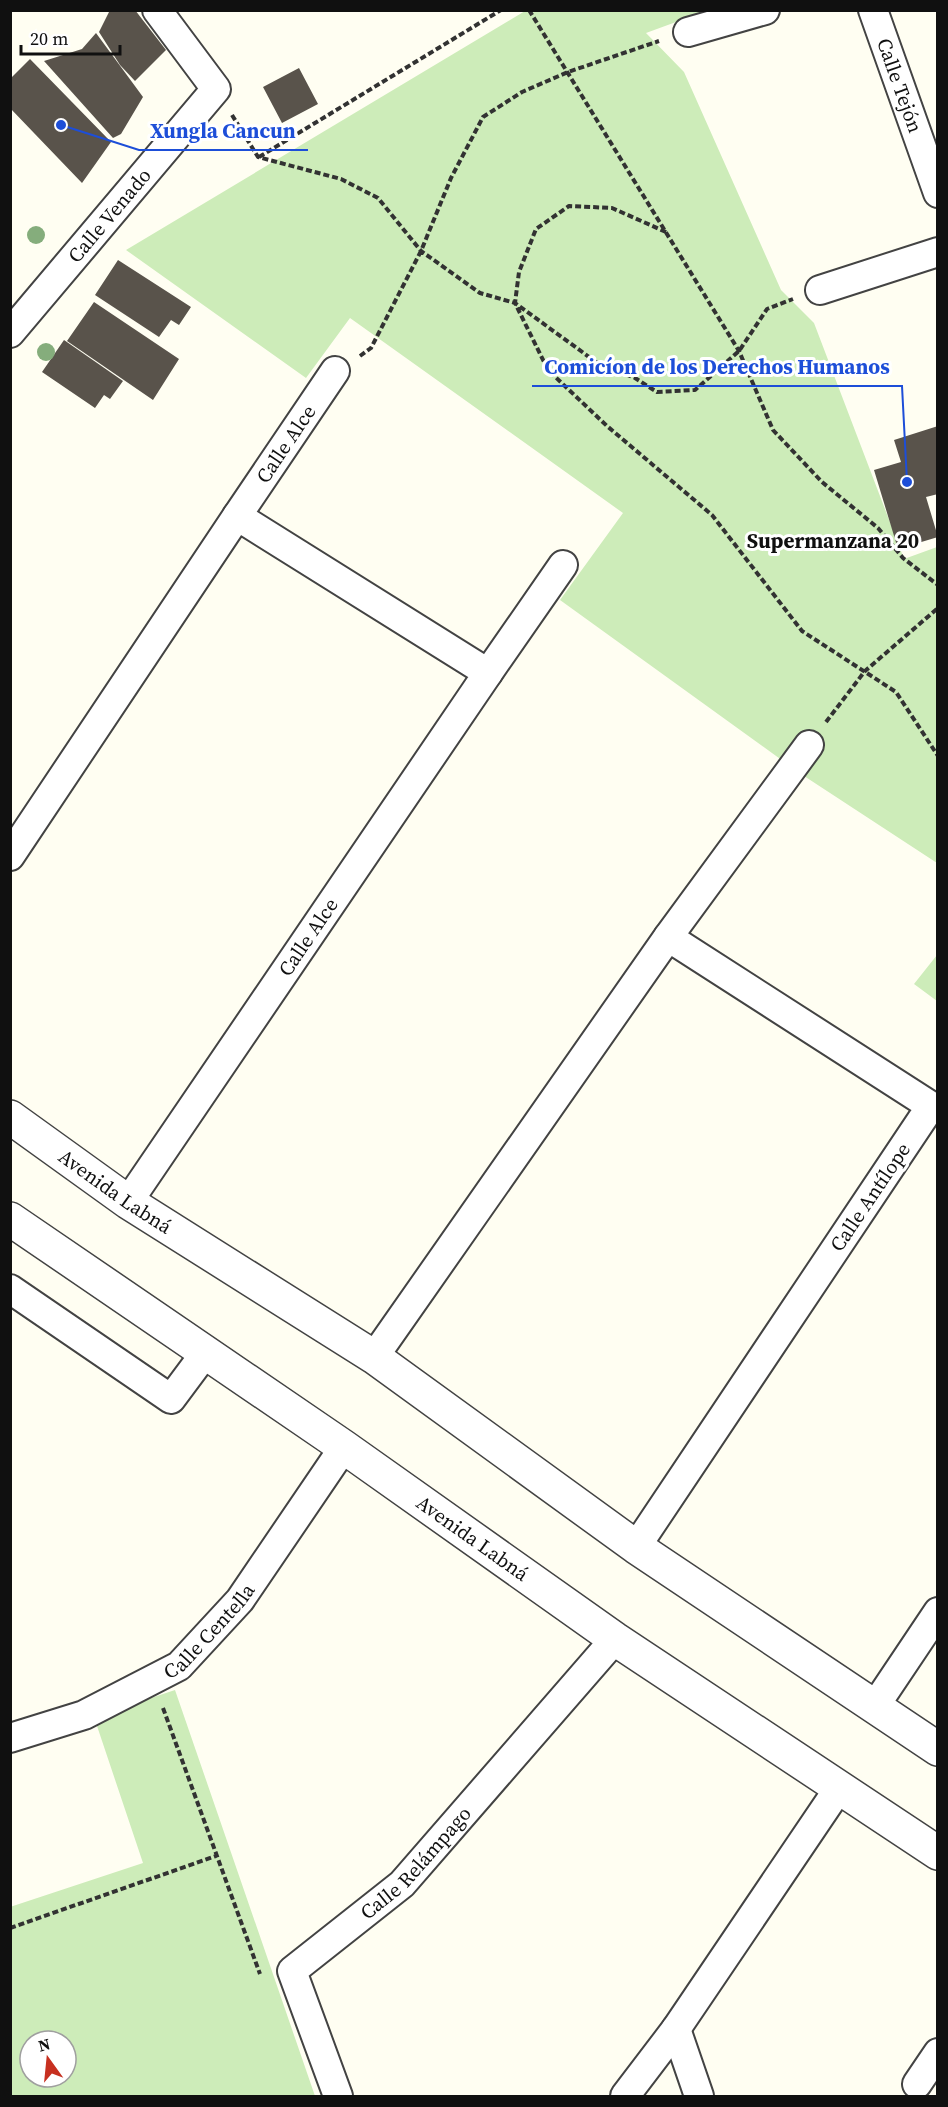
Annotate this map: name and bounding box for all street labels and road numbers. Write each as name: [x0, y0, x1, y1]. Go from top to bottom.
street label: Calle Tejón: [870, 34, 929, 137]
street label: Calle Venado: [61, 162, 157, 269]
street label: Calle Alce: [249, 399, 322, 489]
street label: Calle Alce: [272, 892, 344, 982]
street label: Calle Antílope: [823, 1137, 917, 1257]
street label: Avenida Labná: [53, 1142, 178, 1241]
street label: Avenida Labná: [411, 1489, 535, 1588]
street label: Calle Centella: [159, 1577, 262, 1686]
street label: Calle Relámpago: [354, 1800, 478, 1926]

